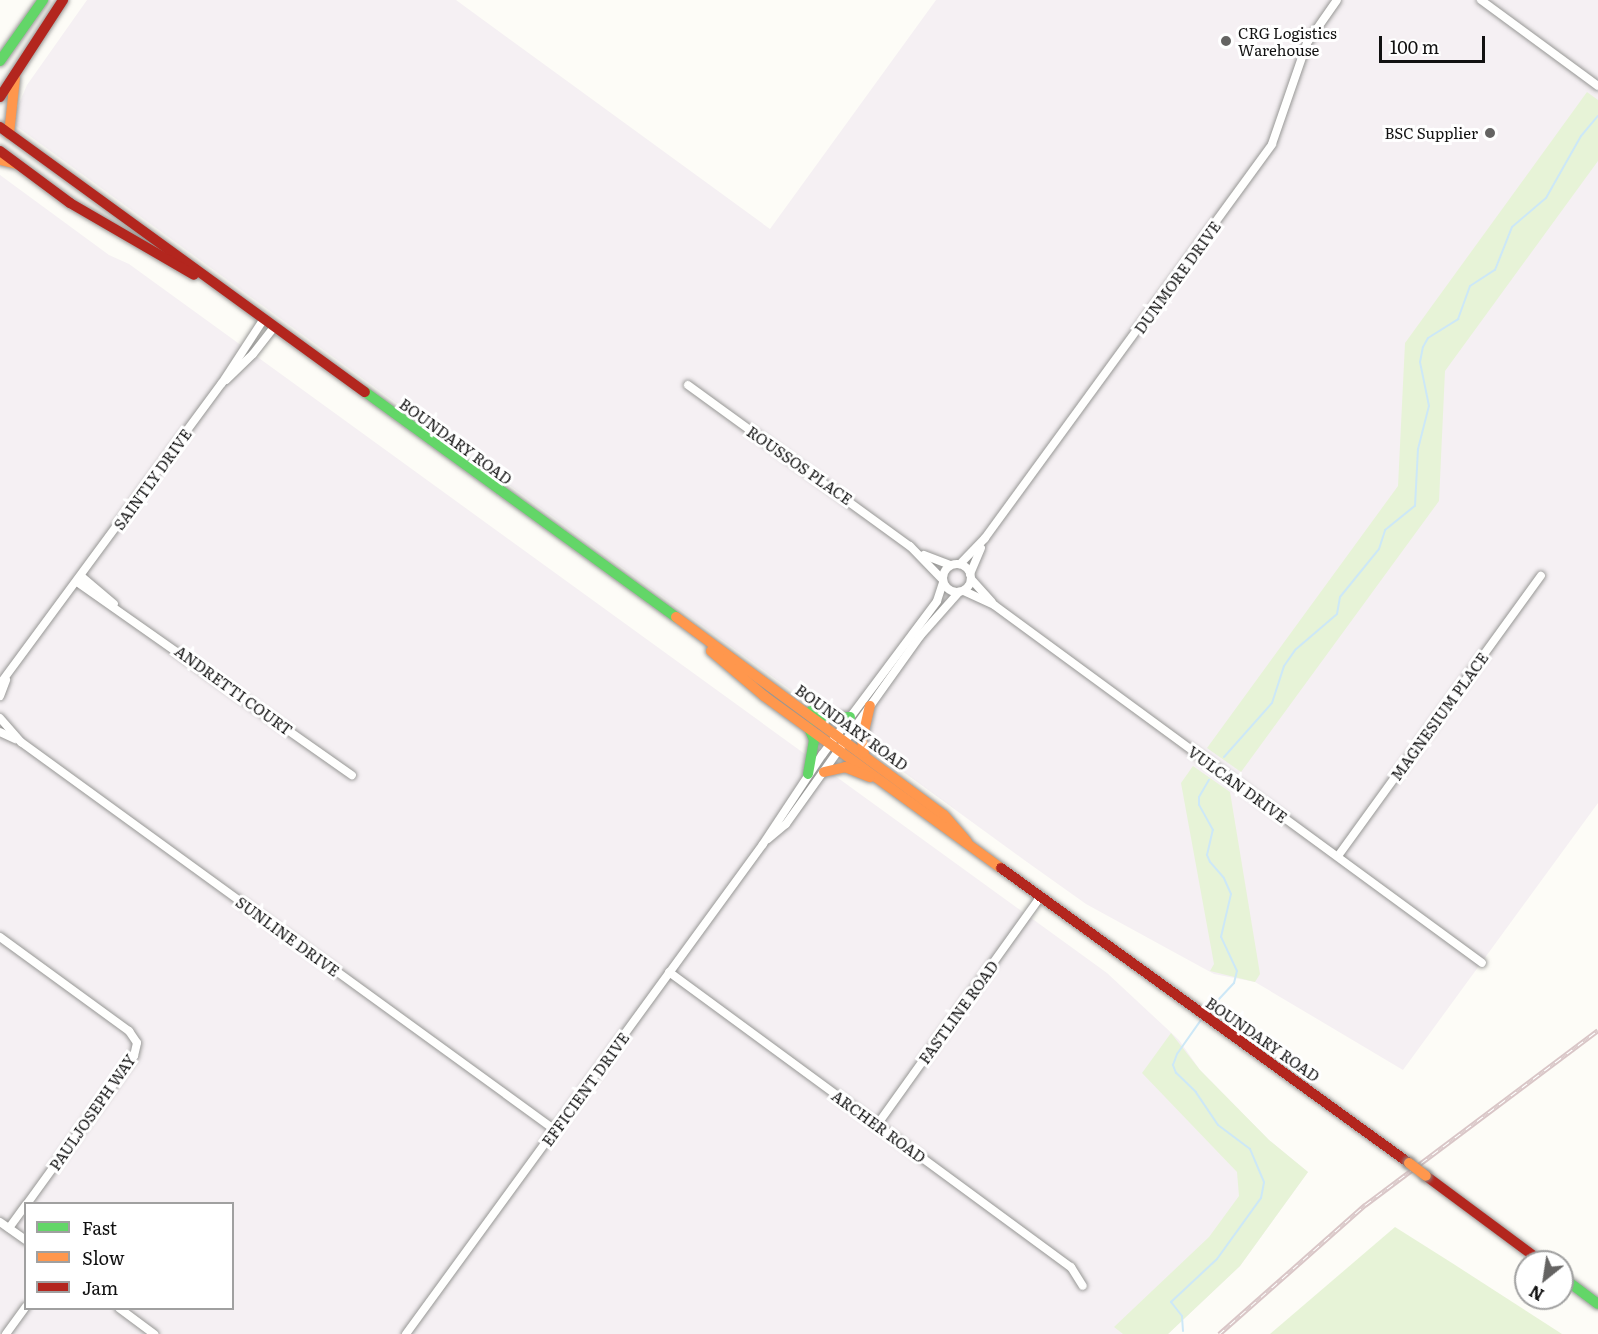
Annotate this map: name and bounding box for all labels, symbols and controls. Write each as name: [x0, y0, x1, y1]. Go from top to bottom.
place label: CRG Logistics Warehouse: [1238, 23, 1337, 58]
scale bar: [1382, 24, 1488, 62]
text: 100 m: [1390, 33, 1439, 60]
marker: CRG Logistics Warehouse: [1219, 34, 1233, 48]
place label: BSC Supplier: [1384, 124, 1478, 142]
marker: BSC Supplier: [1483, 126, 1497, 140]
street label: DUNMORE DRIVE: [1130, 217, 1224, 337]
street label: BOUNDARY ROAD: [396, 394, 516, 488]
street label: ROUSSOS PLACE: [744, 422, 856, 508]
street label: SAINTLY DRIVE: [109, 425, 195, 533]
street label: ANDRETTI COURT: [172, 641, 296, 739]
street label: MAGNESIUM PLACE: [1387, 649, 1491, 783]
street label: BOUNDARY ROAD: [792, 680, 912, 774]
street label: VULCAN DRIVE: [1185, 742, 1291, 826]
street label: SUNLINE DRIVE: [233, 892, 343, 980]
street label: FASTLINE ROAD: [915, 957, 1001, 1067]
street label: BOUNDARY ROAD: [1203, 993, 1323, 1085]
street label: EFFICIENT DRIVE: [538, 1029, 632, 1149]
street label: PAULJOSEPH WAY: [45, 1051, 139, 1173]
street label: ARCHER ROAD: [829, 1086, 929, 1166]
legend: [24, 1202, 234, 1310]
text: Fast: [82, 1214, 117, 1241]
text: Slow: [82, 1244, 124, 1271]
north arrow: [1514, 1250, 1574, 1310]
text: Jam: [82, 1274, 118, 1301]
text: N: [1524, 1280, 1548, 1308]

